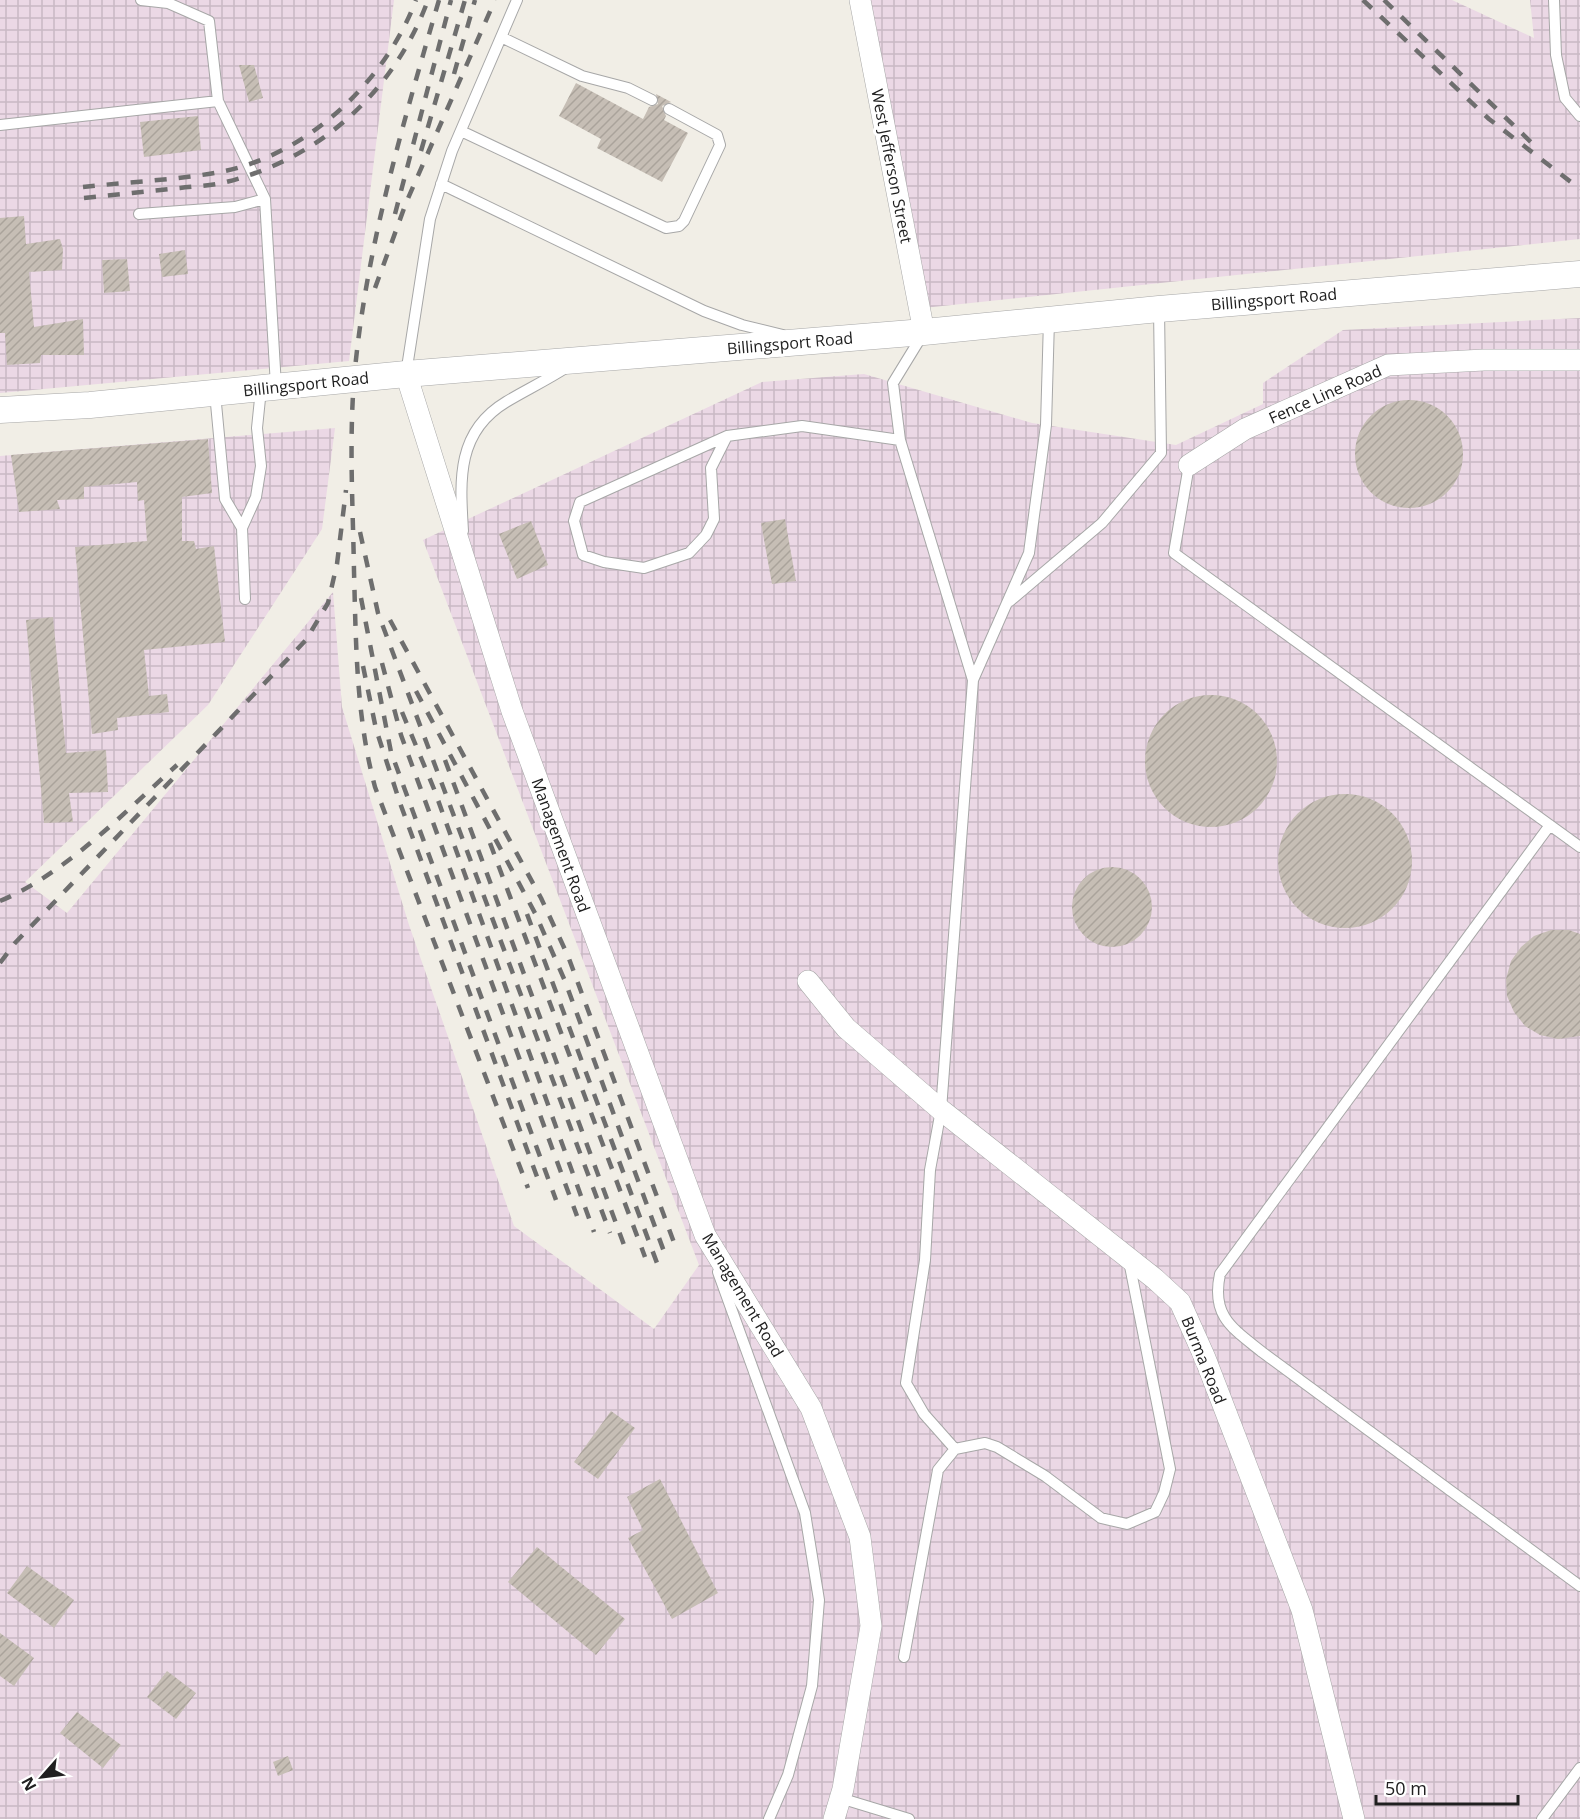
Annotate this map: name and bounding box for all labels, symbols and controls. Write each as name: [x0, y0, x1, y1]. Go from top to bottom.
street label: West Jefferson Street: [866, 87, 918, 245]
street label: Billingsport Road: [1210, 283, 1338, 315]
street label: Billingsport Road: [726, 327, 854, 359]
street label: Fence Line Road: [1265, 359, 1385, 429]
street label: Billingsport Road: [242, 366, 370, 402]
street label: Management Road: [526, 775, 596, 915]
street label: Management Road: [697, 1229, 789, 1361]
street label: Burma Road: [1176, 1313, 1232, 1407]
north arrow: [12, 1747, 72, 1807]
scale bar: [1376, 1768, 1518, 1806]
text: N: [16, 1773, 42, 1795]
text: 50 m: [1385, 1776, 1427, 1800]

